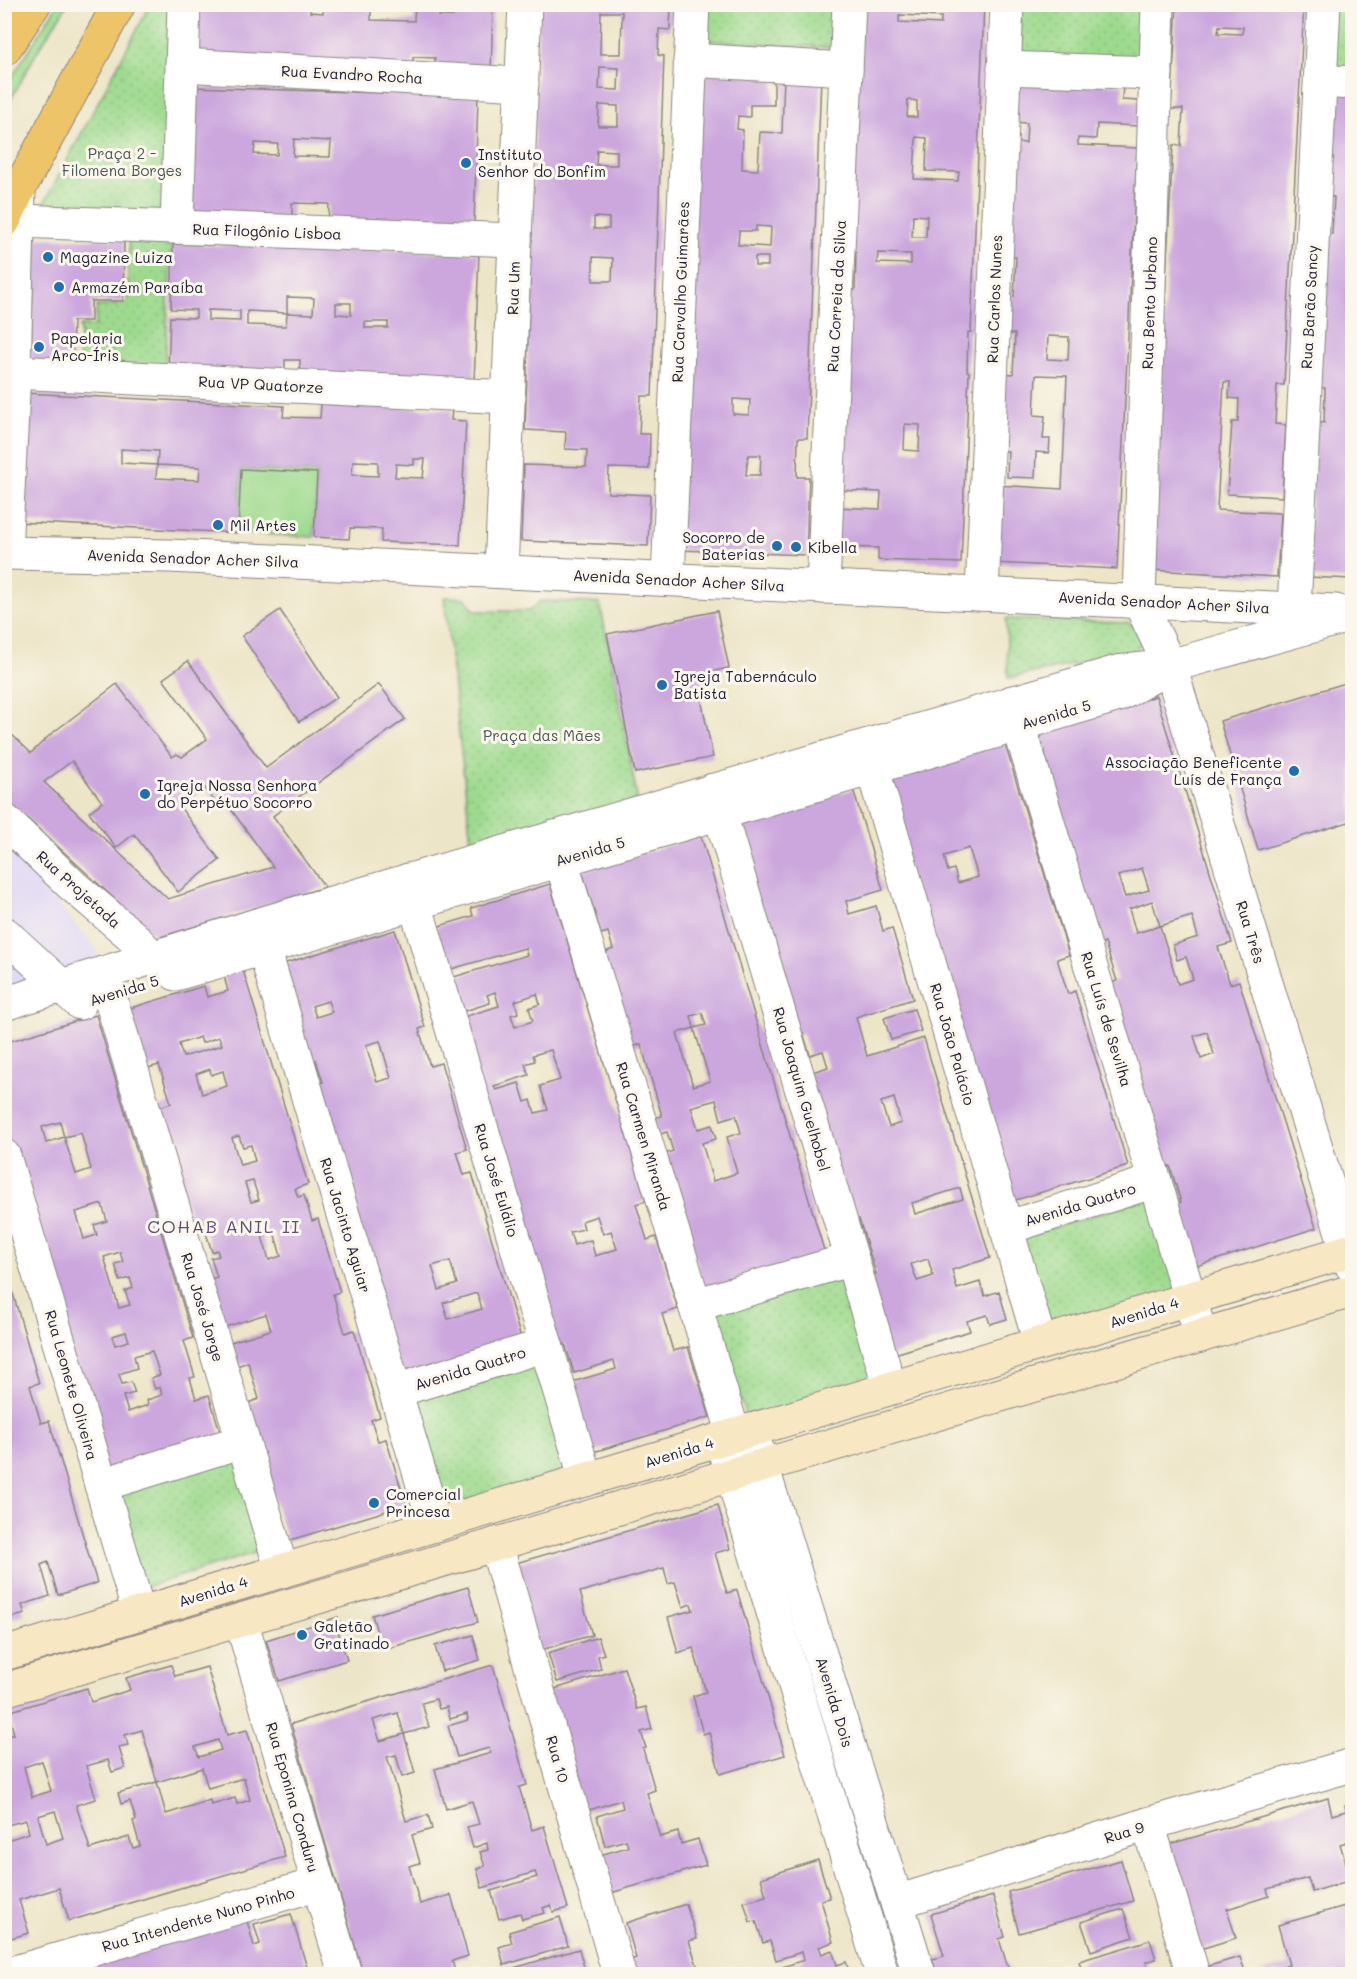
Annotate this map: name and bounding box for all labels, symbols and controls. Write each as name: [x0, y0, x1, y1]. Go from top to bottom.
street label: Rua Evandro Rocha: [281, 60, 423, 88]
park label: Praça 2 - Filomena Borges: [62, 143, 182, 180]
place label: Instituto Senhor do Bonfim: [478, 144, 606, 181]
marker: Instituto Senhor do Bonfim: [459, 156, 473, 170]
street label: Rua Carvalho Guimarães: [667, 201, 693, 383]
street label: Rua Filogônio Lisboa: [192, 218, 342, 244]
street label: Rua Correia da Silva: [822, 219, 850, 373]
street label: Rua Carlos Nunes: [982, 234, 1006, 364]
street label: Rua Bento Urbano: [1137, 236, 1161, 370]
street label: Rua Barão Sancy: [1296, 244, 1322, 369]
place label: Magazine Luiza: [60, 247, 173, 267]
marker: Magazine Luiza: [41, 250, 55, 264]
street label: Rua Um: [502, 261, 524, 315]
place label: Armazém Paraíba: [71, 277, 204, 297]
marker: Armazém Paraíba: [52, 280, 66, 294]
place label: Papelaria Arco-Íris: [51, 328, 123, 365]
marker: Papelaria Arco-Íris: [32, 340, 46, 354]
street label: Rua VP Quatorze: [198, 371, 324, 397]
place label: Mil Artes: [230, 515, 296, 535]
marker: Mil Artes: [211, 518, 225, 532]
place label: Socorro de Baterias: [682, 527, 765, 564]
place label: Kibella: [808, 537, 857, 557]
marker: Socorro de Baterias: [770, 539, 784, 553]
marker: Kibella: [789, 540, 803, 554]
street label: Avenida Senador Acher Silva: [87, 544, 299, 572]
street label: Avenida Senador Acher Silva: [573, 564, 785, 596]
street label: Avenida Senador Acher Silva: [1058, 586, 1270, 618]
place label: Igreja Tabernáculo Batista: [674, 666, 817, 703]
marker: Igreja Tabernáculo Batista: [655, 678, 669, 692]
street label: Avenida 5: [1019, 695, 1093, 733]
park label: Praça das Mães: [483, 725, 601, 745]
place label: Associação Beneficente Luís de França: [1105, 752, 1282, 789]
marker: Associação Beneficente Luís de França: [1287, 764, 1301, 778]
place label: Igreja Nossa Senhora do Perpétuo Socorro: [157, 775, 317, 812]
marker: Igreja Nossa Senhora do Perpétuo Socorro: [138, 787, 152, 801]
street label: Avenida 5: [553, 832, 627, 870]
street label: Rua Projetada: [33, 846, 125, 932]
street label: Rua Três: [1232, 898, 1270, 966]
street label: Rua Luís de Sevilha: [1077, 949, 1137, 1089]
street label: Avenida 5: [87, 970, 161, 1010]
street label: Rua João Palácio: [926, 981, 980, 1107]
street label: Rua Joaquim Guelhobel: [769, 1005, 835, 1173]
street label: Rua Carmen Miranda: [612, 1059, 676, 1213]
street label: Rua José Eulálio: [470, 1121, 524, 1239]
street label: Rua Jacinto Aguiar: [316, 1155, 376, 1295]
street label: Avenida Quatro: [1022, 1178, 1138, 1230]
district label: COHAB ANIL II: [147, 1214, 301, 1238]
street label: Rua José Jorge: [177, 1250, 229, 1364]
street label: Avenida 4: [1107, 1292, 1181, 1332]
street label: Rua Leonete Oliveira: [41, 1308, 103, 1462]
street label: Avenida Quatro: [412, 1342, 528, 1394]
street label: Avenida 4: [642, 1432, 716, 1472]
place label: Comercial Princesa: [386, 1484, 461, 1521]
marker: Comercial Princesa: [367, 1496, 381, 1510]
street label: Avenida 4: [176, 1571, 250, 1611]
place label: Galetão Gratinado: [314, 1616, 389, 1653]
marker: Galetão Gratinado: [295, 1628, 309, 1642]
street label: Avenida Dois: [812, 1654, 858, 1750]
street label: Rua Eponina Conduru: [262, 1720, 324, 1874]
street label: Rua 10: [542, 1733, 574, 1785]
street label: Rua 9: [1102, 1816, 1147, 1848]
street label: Rua Intendente Nuno Pinho: [99, 1882, 297, 1956]

